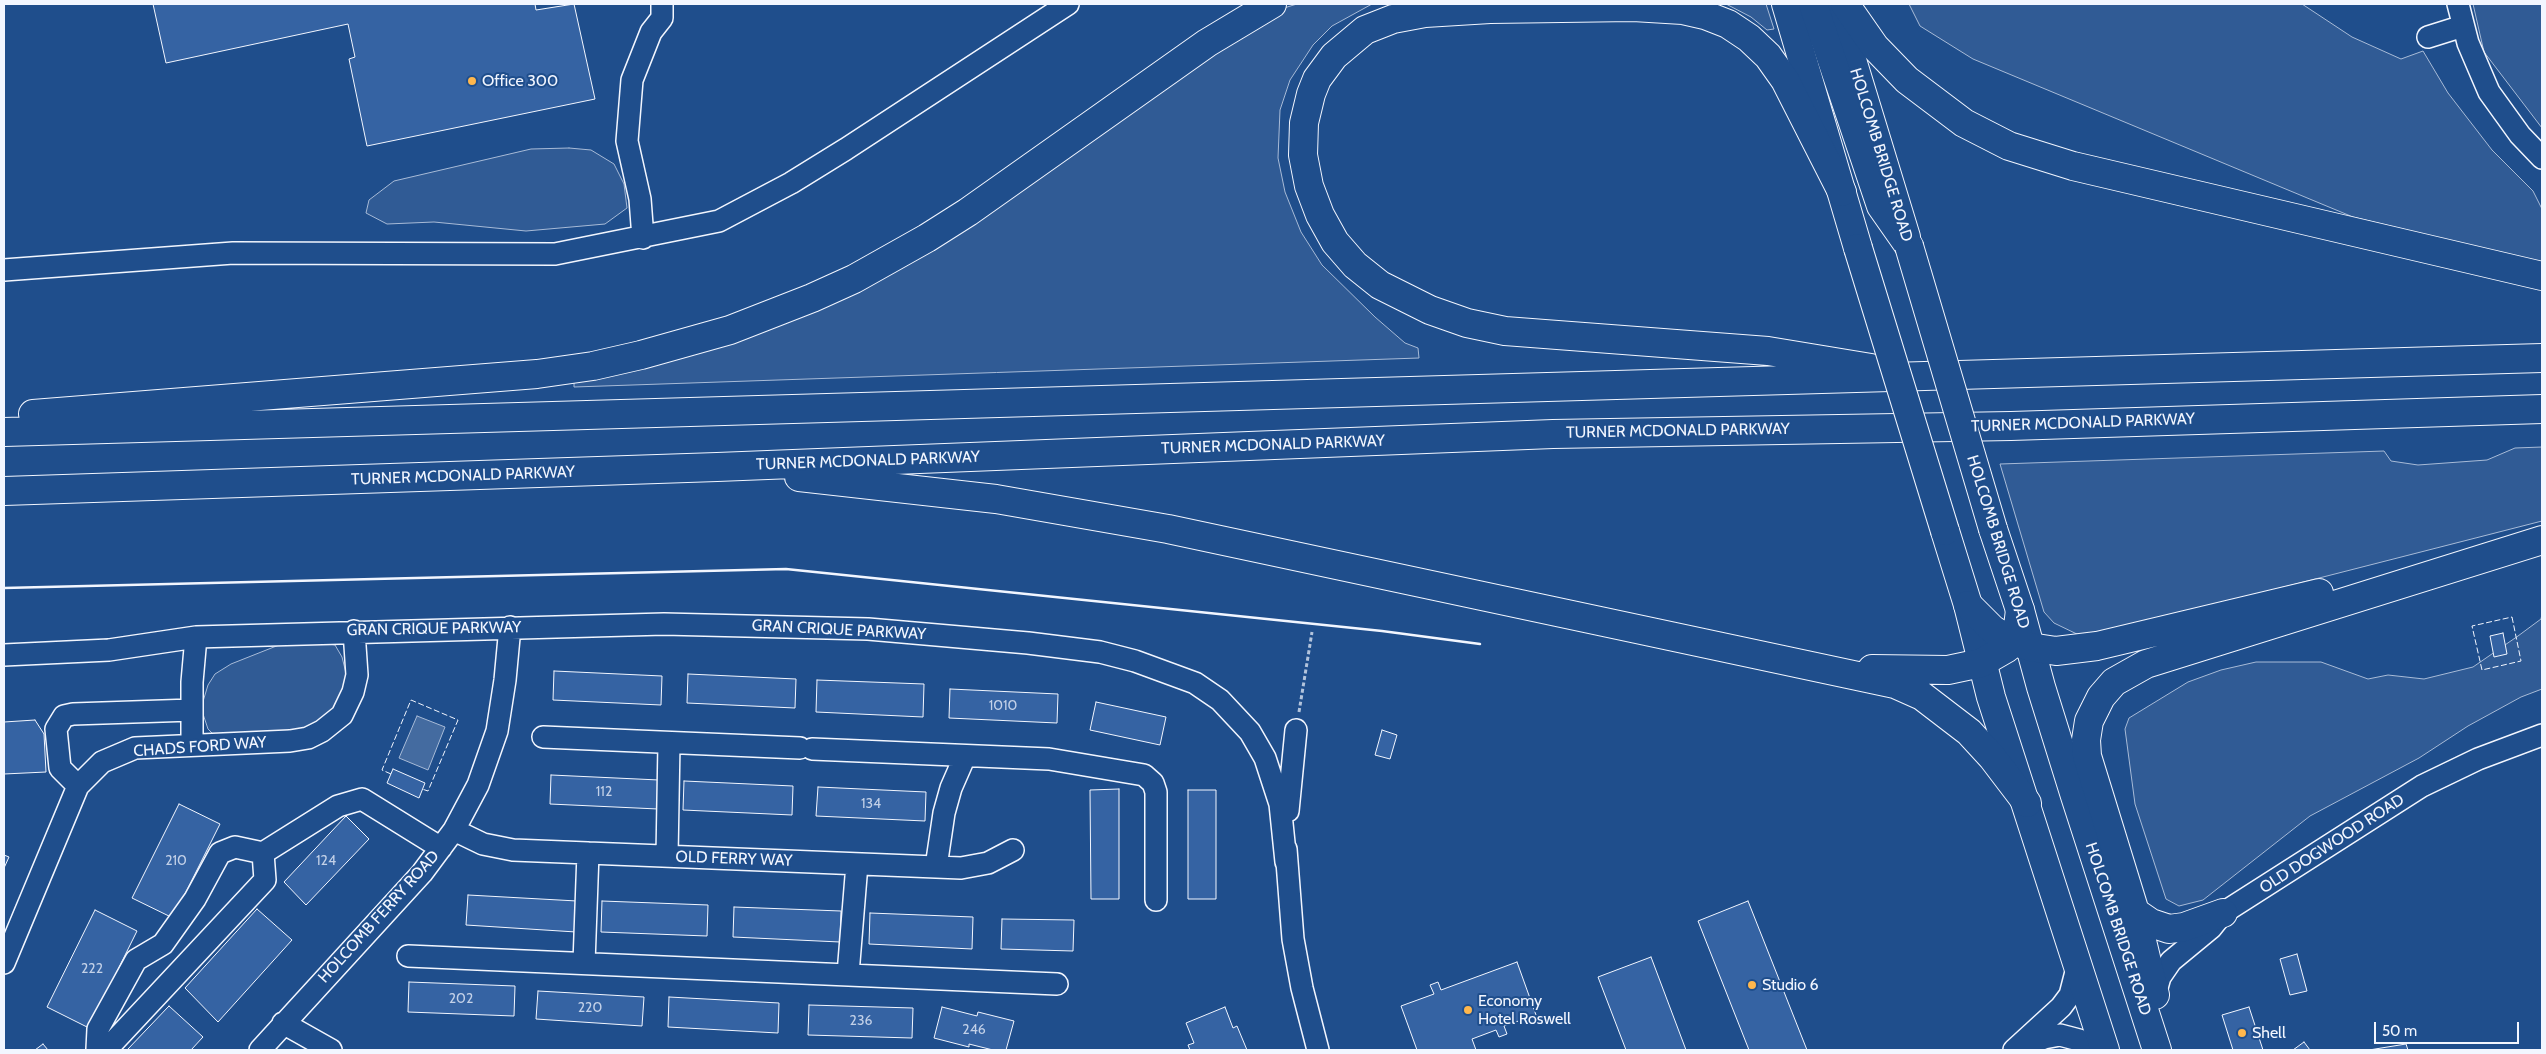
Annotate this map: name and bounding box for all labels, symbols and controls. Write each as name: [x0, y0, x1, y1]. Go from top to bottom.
street label: HOLCOMB BRIDGE ROAD: [1845, 66, 1917, 244]
place label: Office 300: [482, 71, 558, 91]
marker: Office 300: [466, 75, 478, 87]
street label: TURNER MCDONALD PARKWAY: [1971, 410, 2195, 436]
street label: TURNER MCDONALD PARKWAY: [1566, 419, 1790, 443]
street label: TURNER MCDONALD PARKWAY: [1161, 432, 1385, 458]
street label: TURNER MCDONALD PARKWAY: [756, 448, 980, 474]
street label: HOLCOMB BRIDGE ROAD: [1962, 453, 2034, 631]
street label: TURNER MCDONALD PARKWAY: [351, 463, 575, 489]
street label: GRAN CRIQUE PARKWAY: [751, 616, 927, 644]
street label: GRAN CRIQUE PARKWAY: [347, 618, 521, 640]
house number: 1010: [989, 698, 1017, 714]
street label: CHADS FORD WAY: [133, 733, 267, 761]
house number: 112: [596, 784, 612, 800]
street label: OLD DOGWOOD ROAD: [2256, 790, 2408, 898]
house number: 134: [861, 796, 881, 812]
street label: HOLCOMB BRIDGE ROAD: [2081, 840, 2155, 1018]
street label: HOLCOMB FERRY ROAD: [314, 847, 444, 987]
street label: OLD FERRY WAY: [675, 847, 793, 871]
house number: 210: [165, 853, 187, 869]
house number: 124: [316, 853, 336, 869]
house number: 222: [81, 961, 103, 977]
place label: Studio 6: [1762, 975, 1819, 995]
marker: Studio 6: [1746, 979, 1758, 991]
house number: 202: [449, 991, 473, 1007]
place label: Economy Hotel Roswell: [1478, 991, 1571, 1029]
house number: 220: [578, 1000, 602, 1016]
marker: Economy Hotel Roswell: [1462, 1004, 1474, 1016]
scale bar: [2376, 1012, 2521, 1044]
house number: 236: [850, 1013, 872, 1029]
house number: 246: [962, 1022, 986, 1038]
text: 50 m: [2382, 1022, 2417, 1040]
place label: Shell: [2252, 1023, 2286, 1043]
marker: Shell: [2236, 1027, 2248, 1039]

